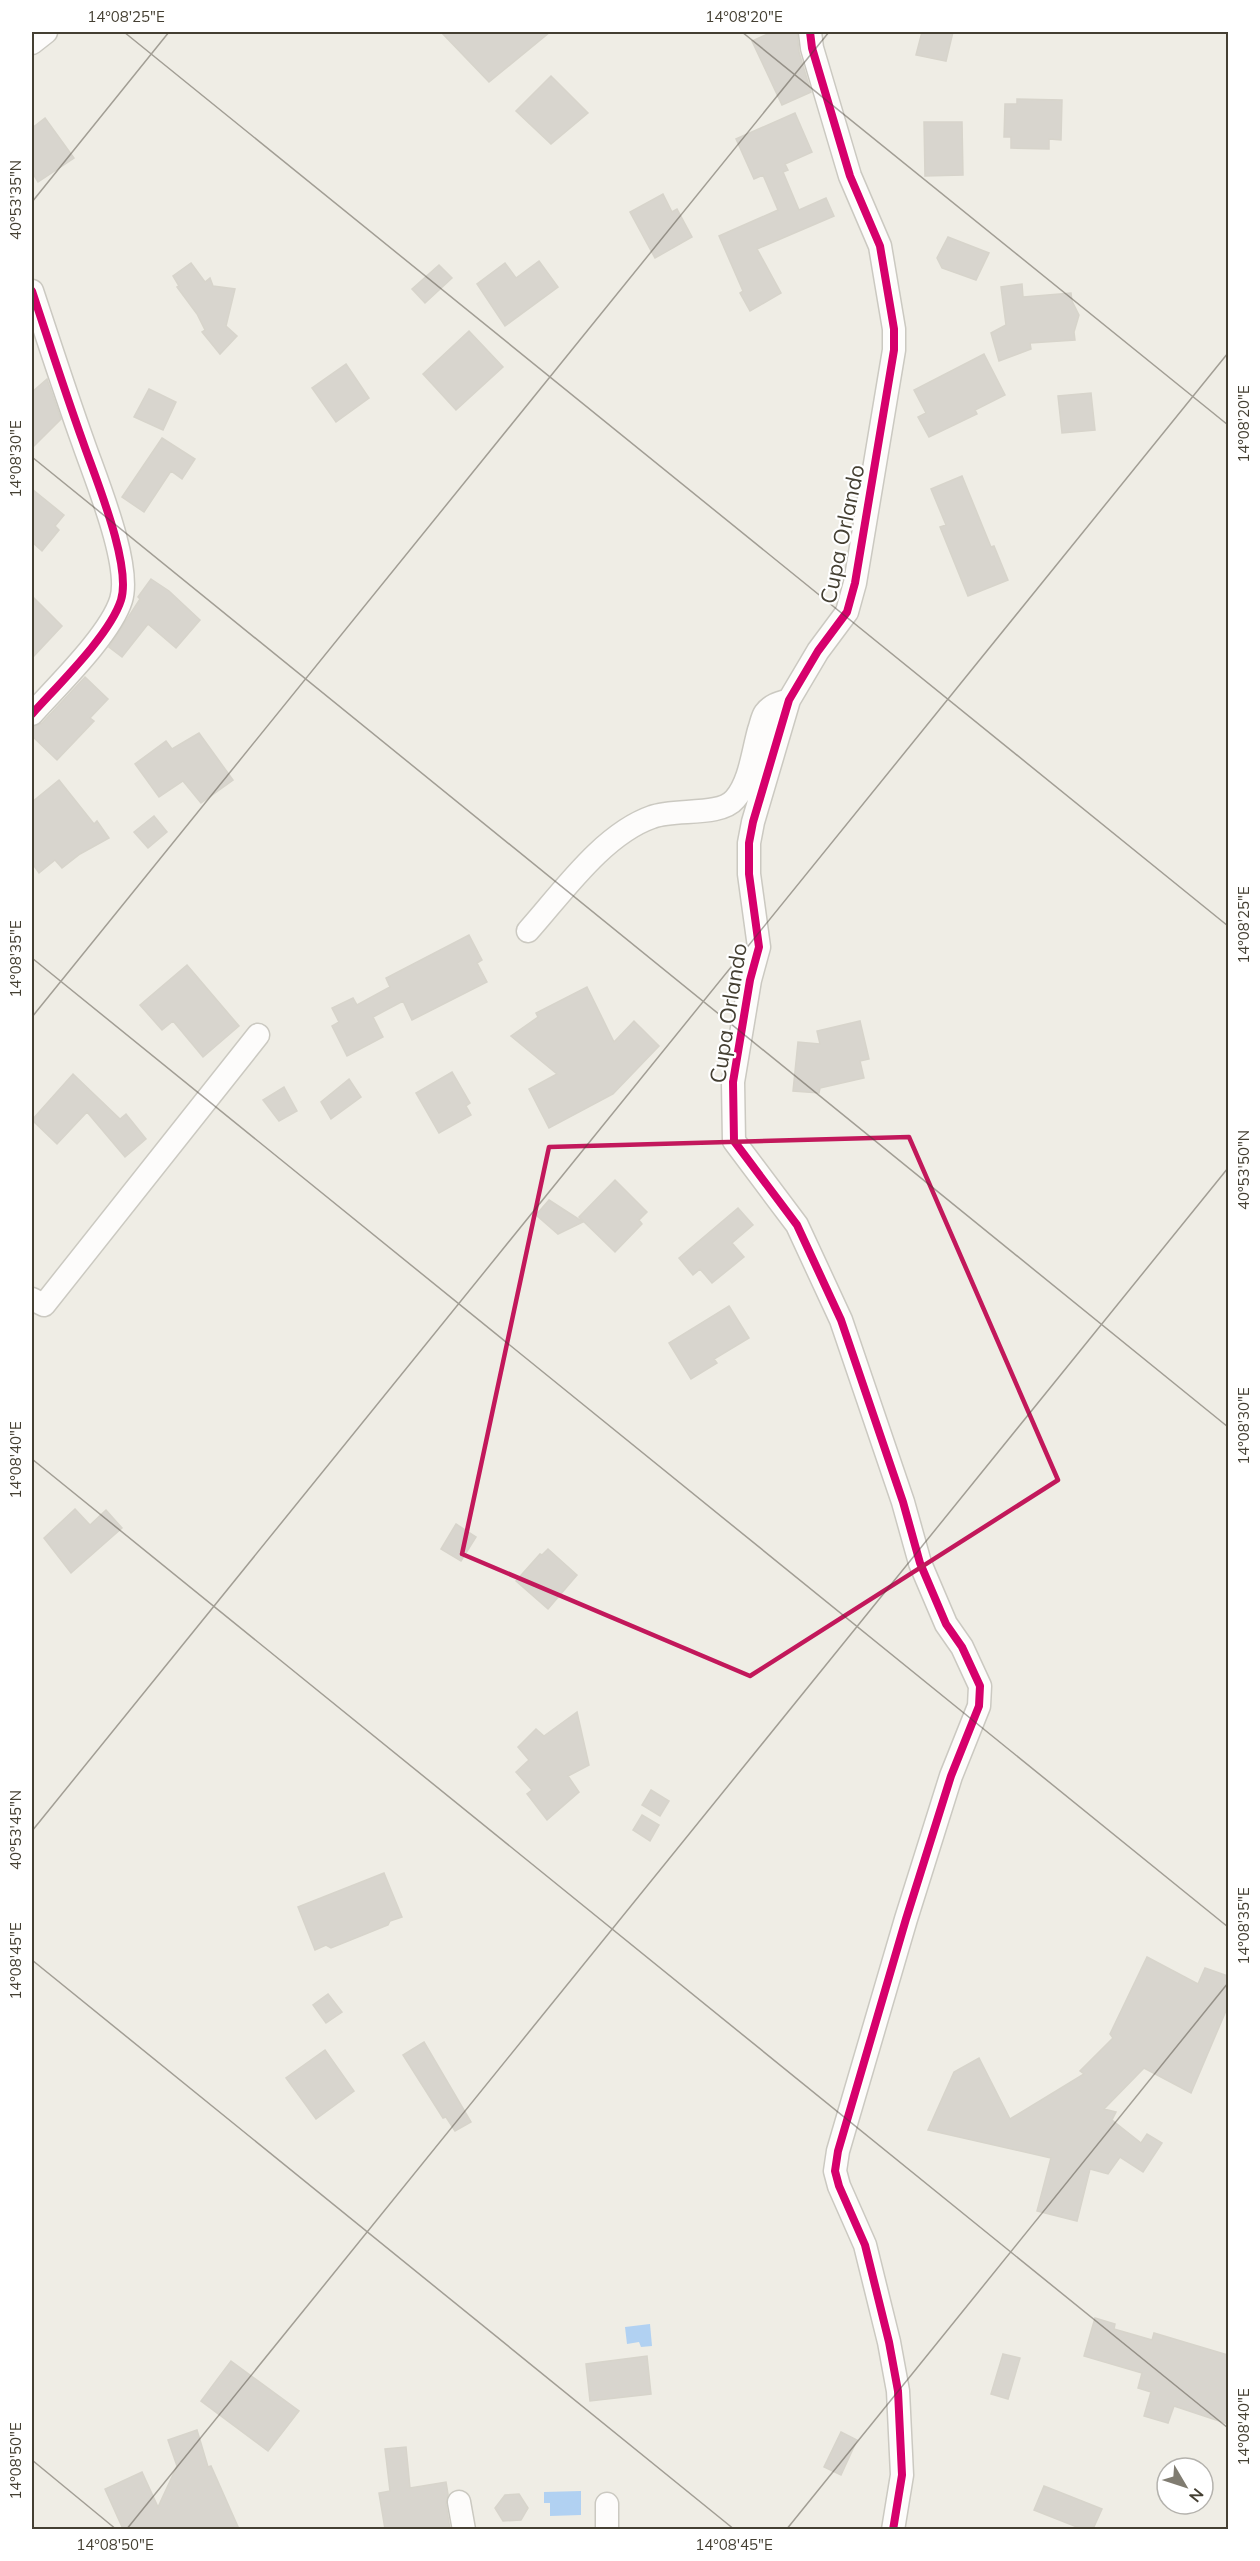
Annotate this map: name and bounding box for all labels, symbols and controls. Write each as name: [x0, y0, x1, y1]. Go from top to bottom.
text: 14°08'25"E: [87, 7, 165, 26]
text: 14°08'20"E: [705, 7, 783, 26]
text: 40°53'35"N: [6, 160, 25, 240]
text: 14°08'20"E: [1234, 385, 1253, 463]
text: 14°08'30"E: [6, 420, 25, 498]
street label: Cupa Orlando: [814, 462, 870, 606]
text: 14°08'25"E: [1234, 886, 1253, 964]
text: 14°08'35"E: [6, 920, 25, 998]
street label: Cupa Orlando: [703, 941, 753, 1085]
text: 40°53'50"N: [1234, 1130, 1253, 1210]
text: 14°08'30"E: [1234, 1387, 1253, 1465]
text: 14°08'40"E: [6, 1421, 25, 1499]
text: 40°53'45"N: [6, 1790, 25, 1870]
text: 14°08'35"E: [1234, 1887, 1253, 1965]
text: 14°08'45"E: [6, 1922, 25, 2000]
text: 14°08'40"E: [1234, 2388, 1253, 2466]
text: 14°08'50"E: [6, 2422, 25, 2500]
north arrow: [1155, 2456, 1215, 2516]
text: N: [1185, 2484, 1208, 2506]
text: 14°08'50"E: [76, 2535, 154, 2554]
text: 14°08'45"E: [695, 2535, 773, 2554]

